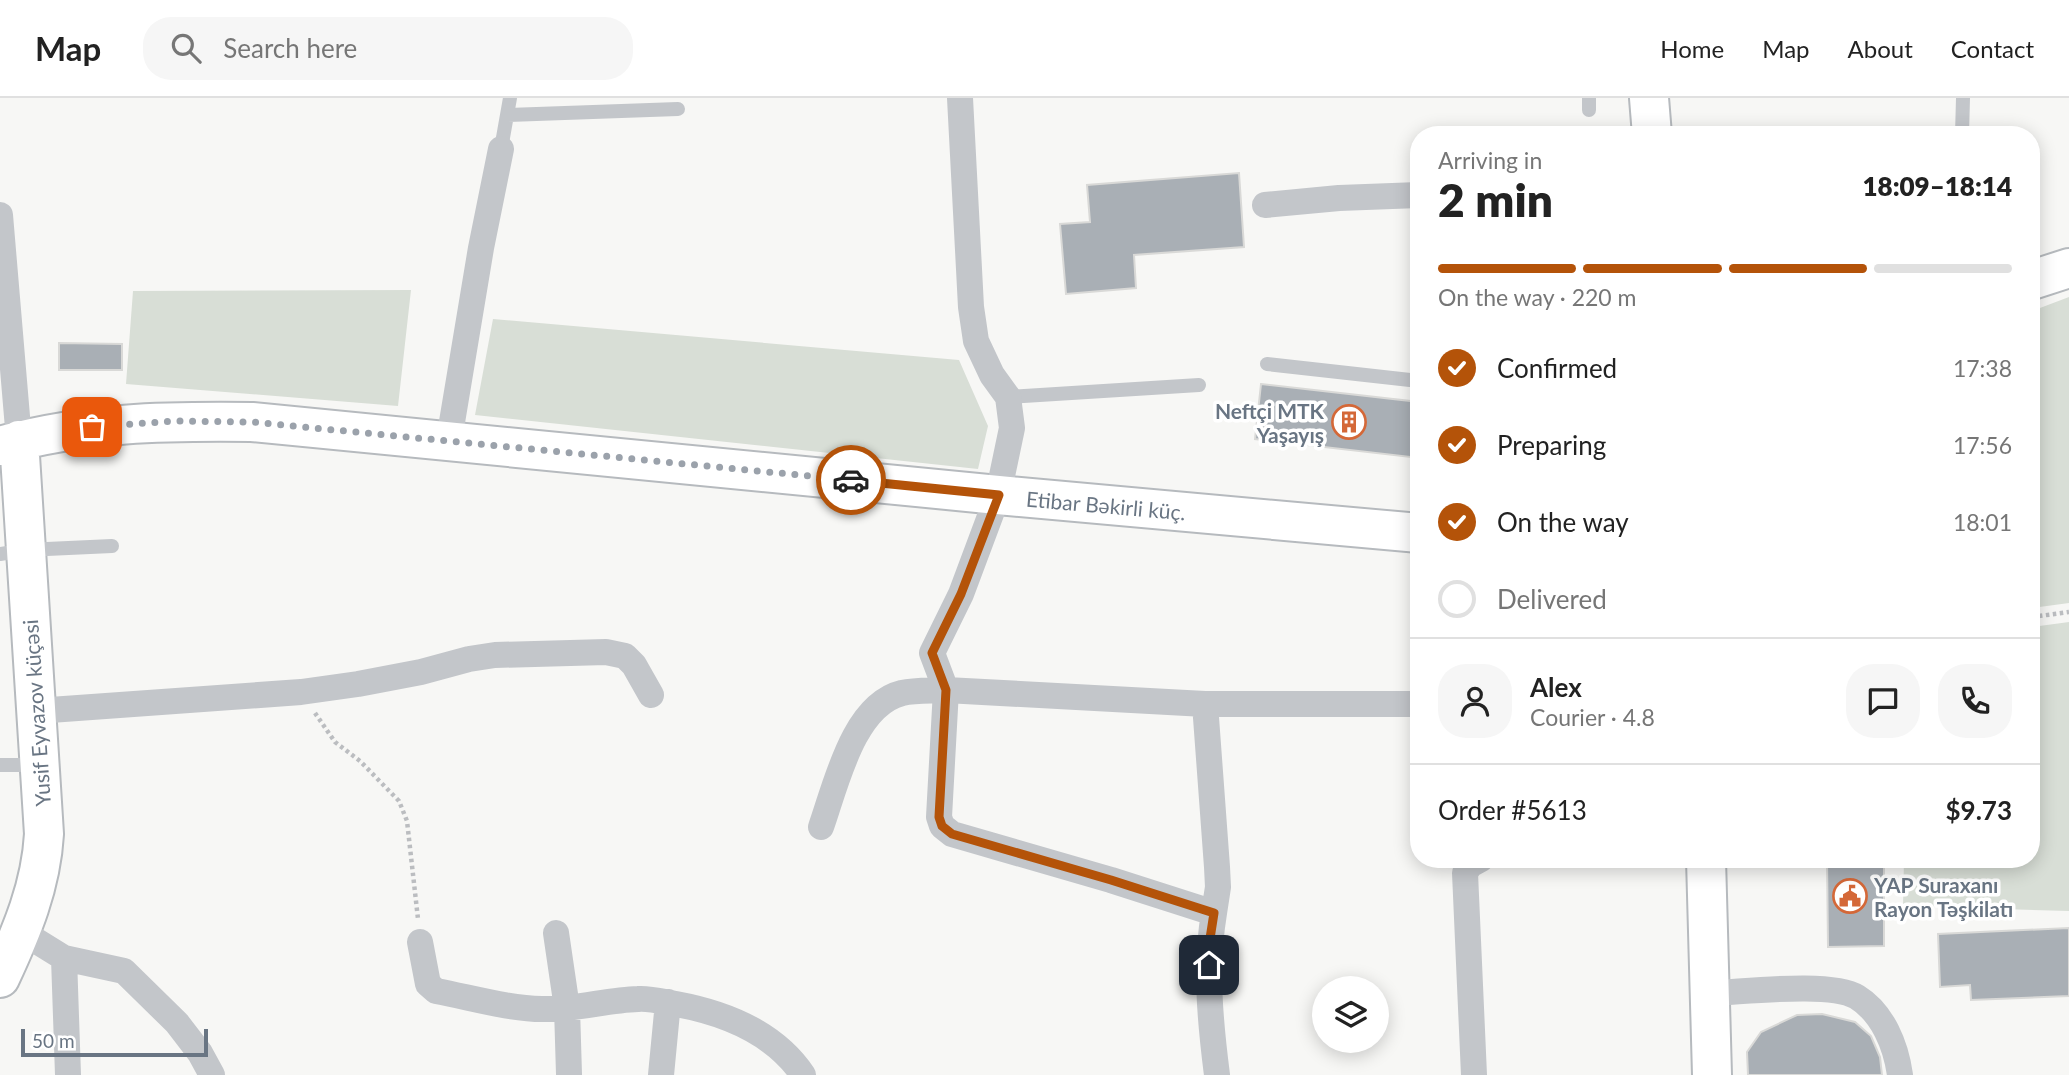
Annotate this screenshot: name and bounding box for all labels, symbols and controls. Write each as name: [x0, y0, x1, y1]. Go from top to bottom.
search box: [143, 17, 633, 80]
text: Map: [35, 28, 101, 68]
icon: search: [167, 29, 205, 67]
text: Search here: [223, 32, 357, 64]
text: Home: [1660, 34, 1724, 63]
text: Map: [1762, 34, 1810, 63]
text: About: [1848, 34, 1913, 63]
text: Contact: [1951, 34, 2034, 63]
text: Arriving in: [1438, 146, 1542, 174]
text: 18:09–18:14: [1862, 170, 2012, 202]
text: 2 min: [1438, 172, 1553, 227]
text: On the way · 220 m: [1438, 283, 1637, 311]
icon: check: [1438, 349, 1476, 387]
text: Confirmed: [1497, 352, 1617, 384]
text: 17:38: [1953, 354, 2012, 382]
pin: [62, 397, 122, 457]
place label: Neftçi MTK Yaşayış: [1215, 398, 1325, 447]
building icon: Neftçi MTK Yaşayış: [1330, 403, 1368, 441]
icon: bag: [73, 408, 111, 446]
icon: check: [1438, 426, 1476, 464]
text: Preparing: [1497, 429, 1606, 461]
text: 17:56: [1953, 431, 2012, 459]
courier: [816, 445, 886, 515]
icon: car: [832, 461, 870, 499]
street label: Etibar Bəkirli küç.: [1025, 486, 1187, 524]
icon: check: [1438, 503, 1476, 541]
text: On the way: [1497, 506, 1629, 538]
text: 18:01: [1953, 508, 2012, 536]
text: Delivered: [1497, 583, 1607, 615]
street label: Yusif Eyvazov küçəsi: [17, 619, 55, 807]
button: person: [1438, 664, 1512, 738]
button: chat: [1846, 664, 1920, 738]
button: phone: [1938, 664, 2012, 738]
text: Alex: [1530, 671, 1582, 703]
text: Courier · 4.8: [1530, 703, 1655, 731]
text: Order #5613: [1438, 794, 1587, 826]
text: $9.73: [1946, 794, 2012, 826]
place label: YAP Suraxanı Rayon Təşkilatı: [1873, 872, 2013, 921]
public building icon: YAP Suraxanı Rayon Təşkilatı: [1831, 877, 1869, 915]
pin: [1179, 935, 1239, 995]
icon: home: [1190, 946, 1228, 984]
map controls: [1312, 976, 1389, 1053]
button: layers: [1312, 976, 1389, 1053]
scale bar: [21, 1026, 208, 1058]
text: 50 m: [32, 1029, 75, 1052]

